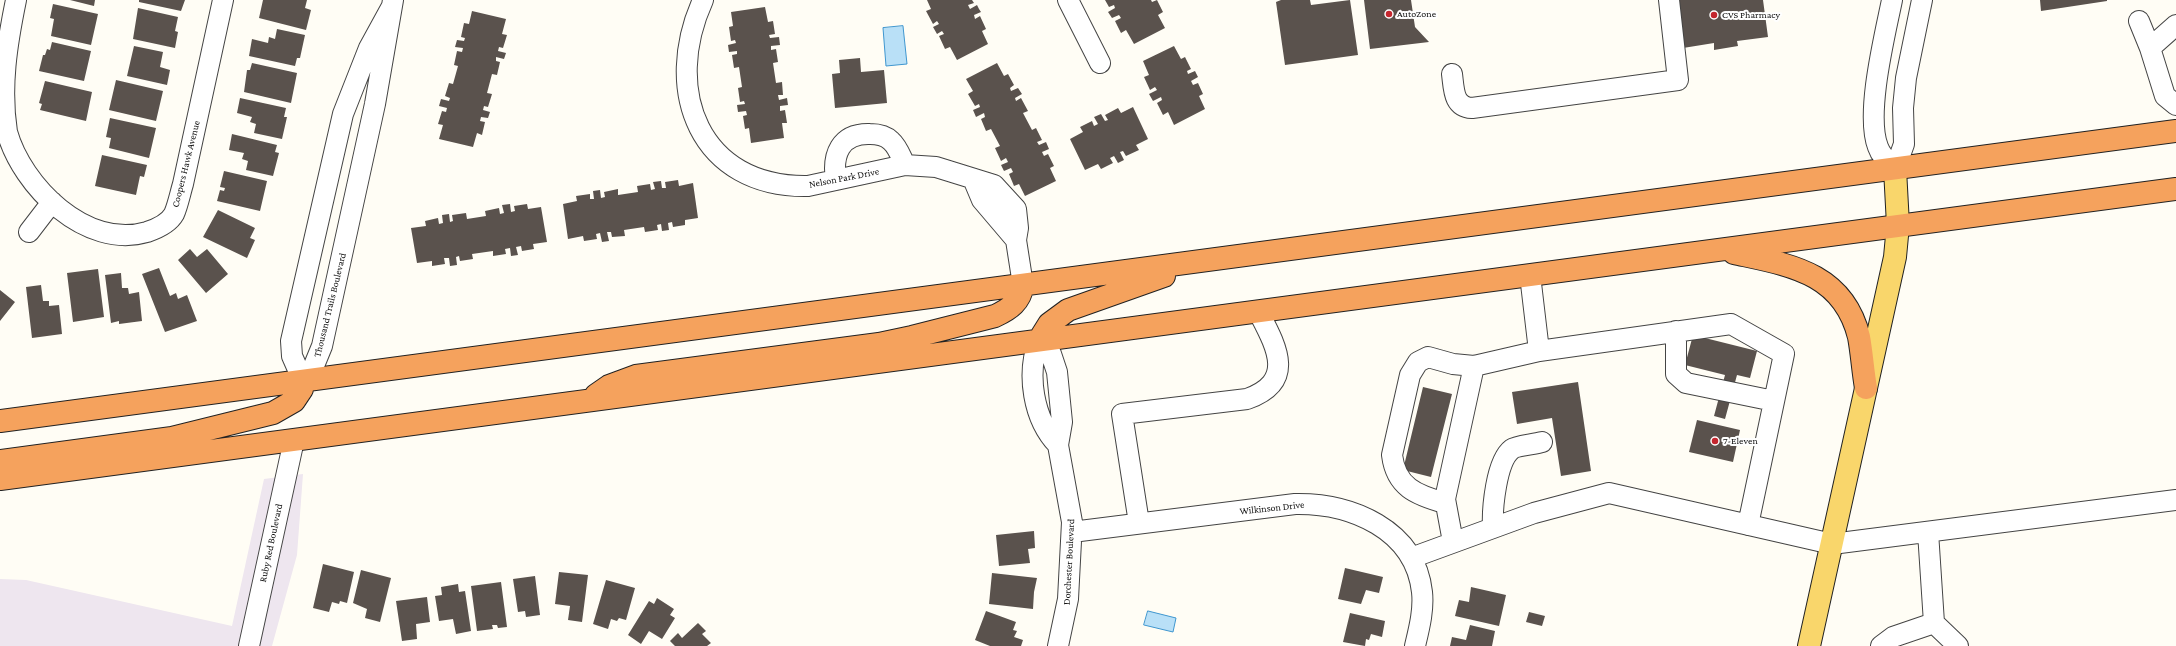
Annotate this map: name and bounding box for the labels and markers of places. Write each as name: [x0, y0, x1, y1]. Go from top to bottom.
place label: AutoZone: [1397, 8, 1436, 20]
marker: AutoZone: [1384, 9, 1394, 19]
place label: CVS Pharmacy: [1722, 9, 1780, 21]
marker: CVS Pharmacy: [1709, 10, 1719, 20]
place label: 7-Eleven: [1723, 435, 1758, 447]
marker: 7-Eleven: [1710, 436, 1720, 446]

